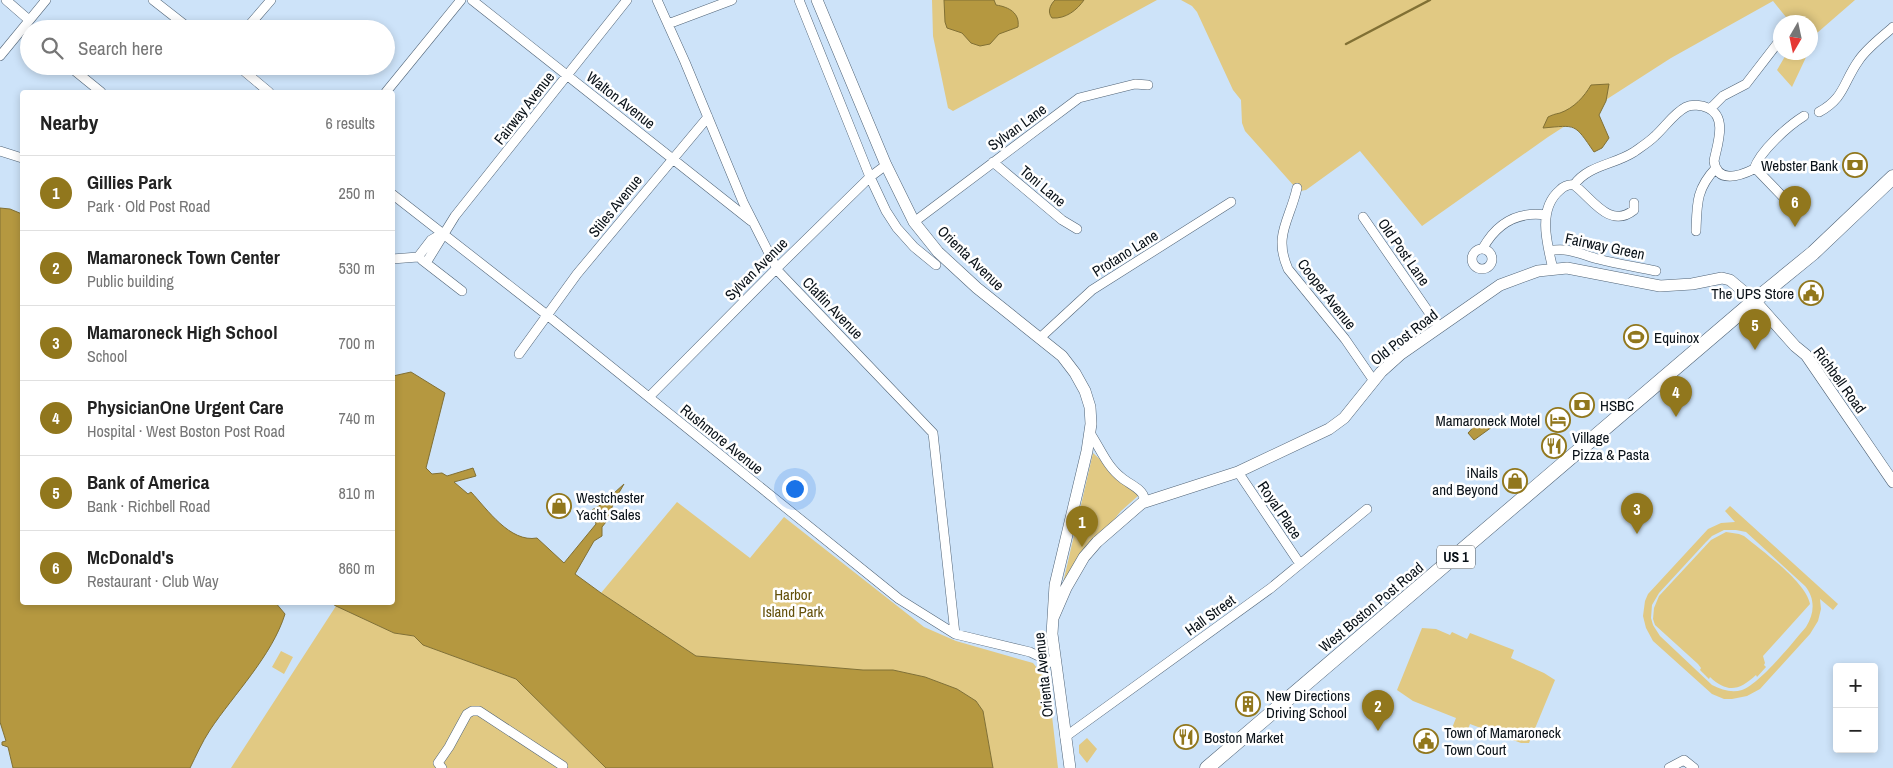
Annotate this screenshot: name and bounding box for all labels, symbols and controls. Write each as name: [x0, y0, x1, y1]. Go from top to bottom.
north arrow: [1773, 15, 1818, 60]
search box: [20, 20, 395, 75]
icon: search: [38, 34, 66, 62]
text: Search here: [78, 35, 163, 61]
street label: Walton Avenue: [582, 66, 660, 134]
street label: Fairway Avenue: [489, 67, 559, 149]
street label: Sylvan Lane: [983, 99, 1051, 155]
text: Nearby: [40, 108, 98, 137]
text: 6 results: [325, 112, 375, 134]
bank icon: Webster Bank: [1842, 152, 1868, 178]
place label: Webster Bank: [1761, 155, 1839, 176]
street label: Toni Lane: [1016, 161, 1071, 212]
text: Gillies Park: [87, 169, 172, 195]
street label: Stiles Avenue: [583, 170, 647, 242]
text: 1: [52, 182, 60, 204]
text: 250 m: [339, 182, 375, 204]
pin: 6: [1779, 186, 1811, 227]
text: Park · Old Post Road: [87, 195, 210, 217]
street label: Old Post Lane: [1373, 214, 1435, 290]
street label: Orienta Avenue: [933, 221, 1009, 295]
street label: Protano Lane: [1088, 224, 1162, 281]
street label: Fairway Green: [1563, 227, 1647, 265]
street label: Sylvan Avenue: [720, 233, 792, 305]
text: Mamaroneck Town Center: [87, 244, 280, 270]
street label: Cooper Avenue: [1293, 254, 1361, 334]
text: 2: [52, 257, 60, 279]
text: 530 m: [339, 257, 375, 279]
text: Public building: [87, 270, 174, 292]
street label: Claflin Avenue: [798, 272, 868, 344]
public building icon: The UPS Store: [1798, 280, 1824, 306]
place label: The UPS Store: [1711, 283, 1794, 304]
street label: Old Post Road: [1366, 304, 1442, 370]
pin: 5: [1739, 309, 1771, 350]
text: Mamaroneck High School: [87, 319, 277, 345]
sports icon: Equinox: [1623, 324, 1649, 350]
place label: Equinox: [1654, 327, 1700, 348]
text: 3: [52, 332, 60, 354]
text: 700 m: [339, 332, 375, 354]
street label: Richbell Road: [1809, 343, 1871, 417]
text: School: [87, 345, 127, 367]
pin: 4: [1660, 376, 1692, 417]
bank icon: HSBC: [1569, 392, 1595, 418]
text: PhysicianOne Urgent Care: [87, 394, 284, 420]
place label: HSBC: [1600, 395, 1634, 416]
street label: Rushmore Avenue: [676, 399, 768, 479]
text: 4: [52, 407, 60, 429]
text: 740 m: [339, 407, 375, 429]
hotel icon: Mamaroneck Motel: [1545, 407, 1571, 433]
place label: Mamaroneck Motel: [1435, 410, 1540, 431]
text: Hospital · West Boston Post Road: [87, 420, 285, 442]
place label: Village Pizza & Pasta: [1572, 427, 1649, 465]
restaurant icon: Village Pizza & Pasta: [1541, 433, 1567, 459]
place label: iNails and Beyond: [1432, 462, 1498, 500]
shop icon: iNails and Beyond: [1502, 468, 1528, 494]
text: Bank of America: [87, 469, 209, 495]
your location: [782, 476, 808, 502]
street label: Royal Place: [1253, 477, 1307, 543]
text: 5: [52, 482, 60, 504]
text: 810 m: [339, 482, 375, 504]
place label: Westchester Yacht Sales: [576, 487, 644, 525]
shop icon: Westchester Yacht Sales: [546, 493, 572, 519]
pin: 3: [1621, 493, 1653, 534]
text: Bank · Richbell Road: [87, 495, 210, 517]
pin: 1: [1066, 506, 1098, 547]
text: McDonald's: [87, 544, 174, 570]
road number: US 1: [1437, 546, 1475, 568]
text: 6: [52, 557, 60, 579]
text: 860 m: [339, 557, 375, 579]
street label: West Boston Post Road: [1314, 557, 1428, 657]
text: Restaurant · Club Way: [87, 570, 219, 592]
park label: Harbor Island Park: [762, 584, 825, 622]
street label: Hall Street: [1181, 589, 1240, 640]
street label: Orienta Avenue: [1028, 631, 1058, 719]
map controls: [1833, 663, 1878, 753]
button: +: [1833, 663, 1878, 708]
place label: New Directions Driving School: [1266, 685, 1350, 723]
pin: 2: [1362, 690, 1394, 731]
building icon: New Directions Driving School: [1235, 691, 1261, 717]
button: −: [1833, 708, 1878, 753]
place label: Town of Mamaroneck Town Court: [1444, 722, 1562, 760]
restaurant icon: Boston Market: [1173, 724, 1199, 750]
place label: Boston Market: [1204, 727, 1284, 748]
public building icon: Town of Mamaroneck Town Court: [1413, 728, 1439, 754]

